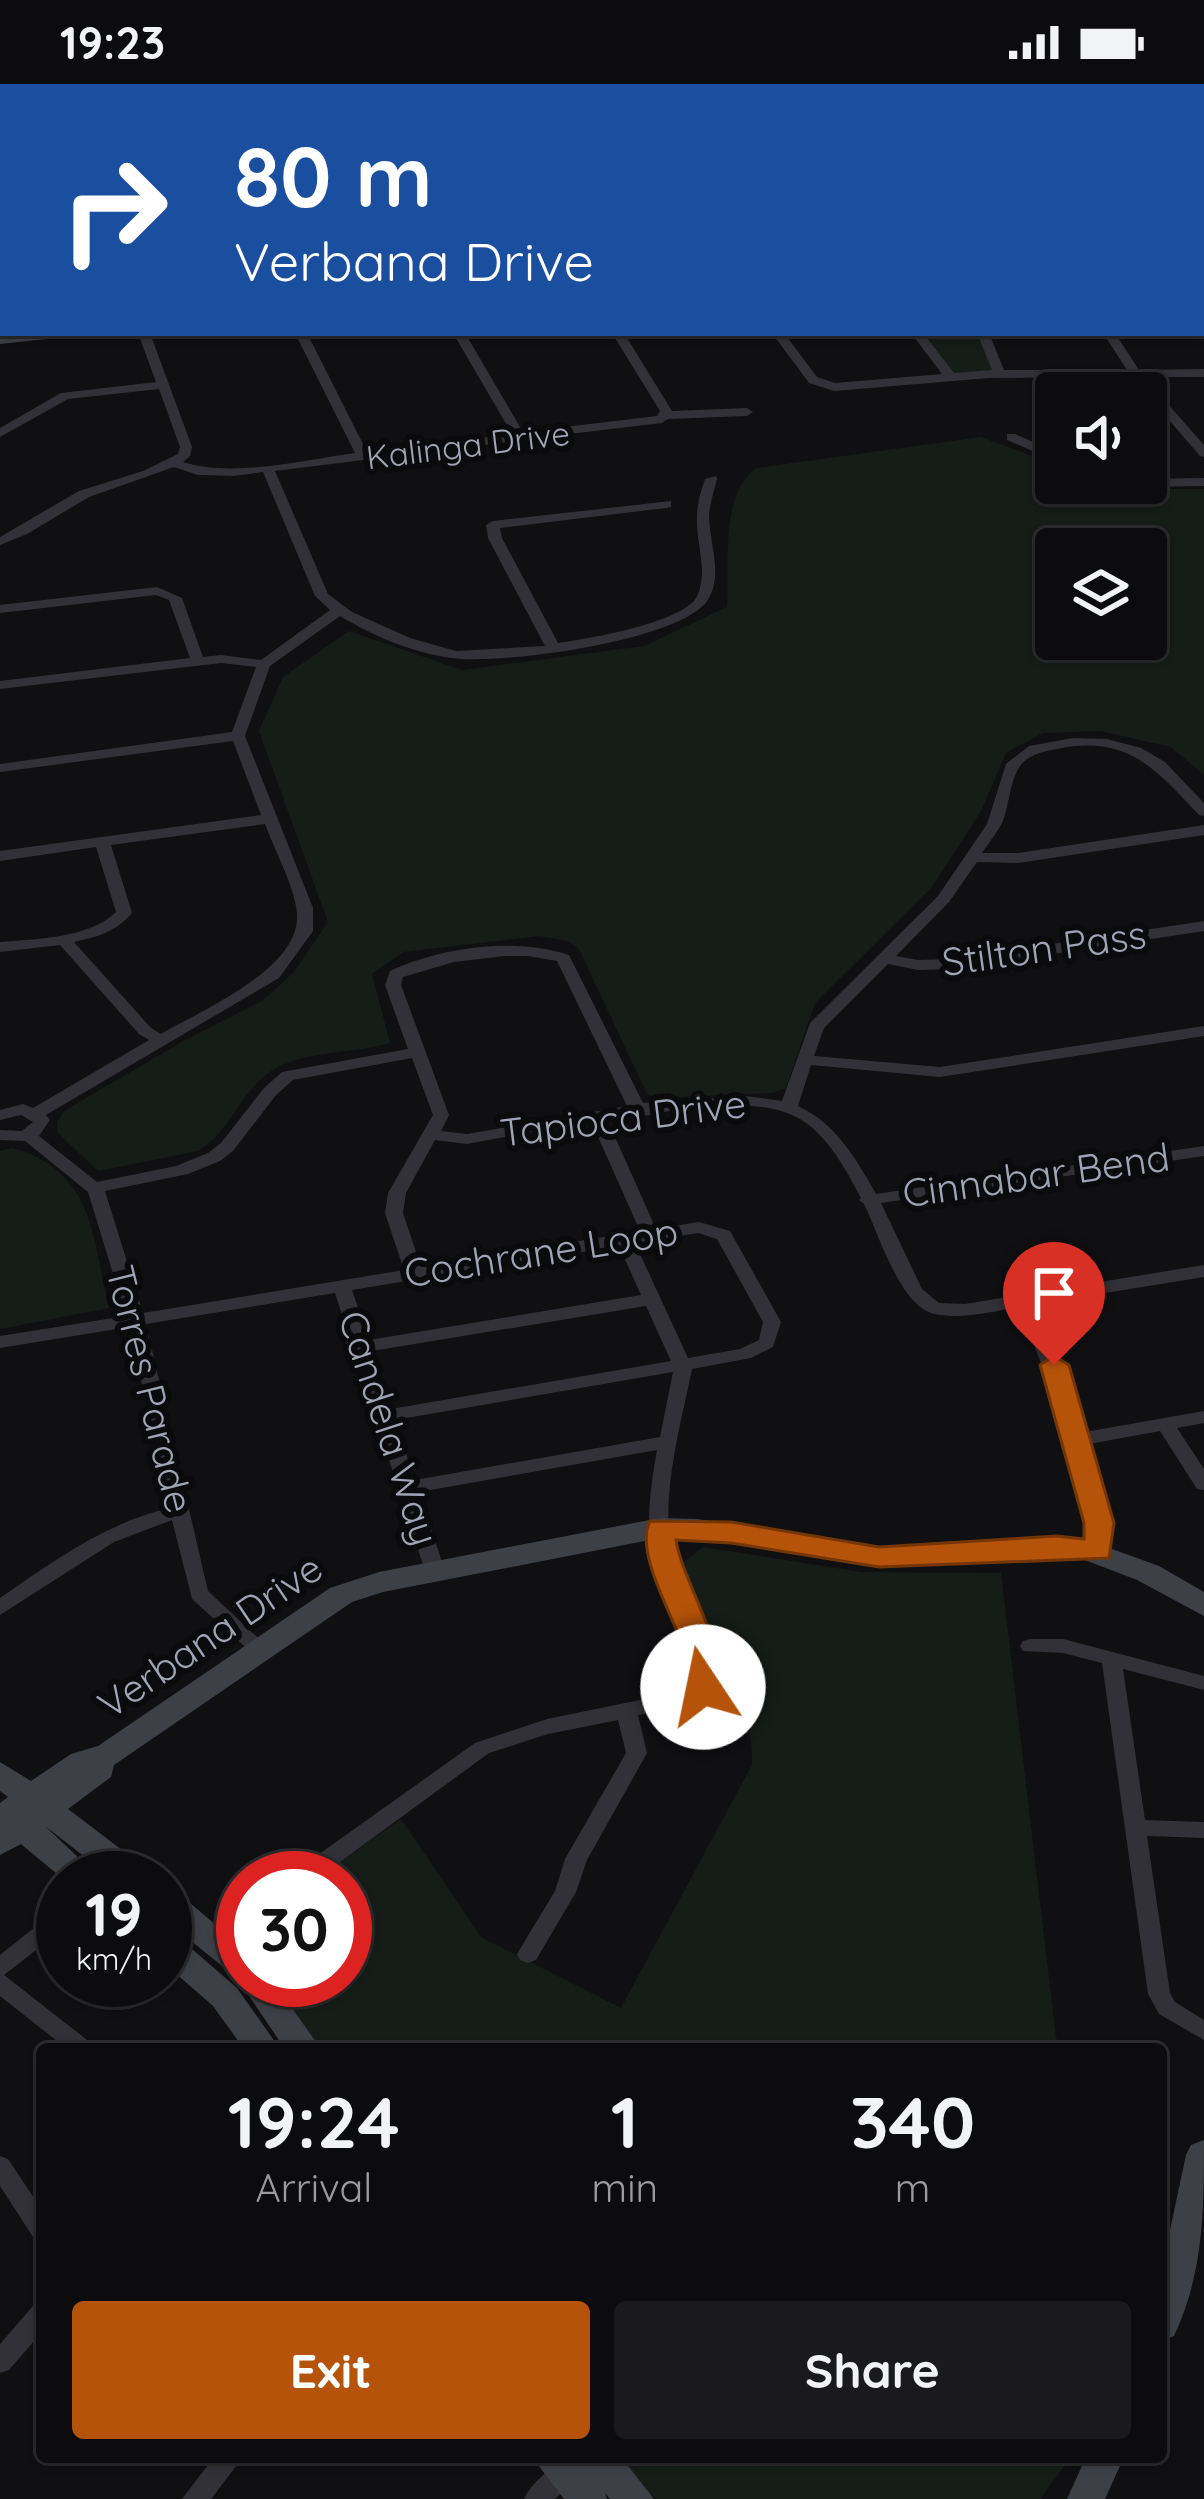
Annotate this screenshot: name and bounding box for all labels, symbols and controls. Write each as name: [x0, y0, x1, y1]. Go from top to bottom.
text: 19:23: [60, 14, 165, 70]
text: 80 m: [234, 123, 433, 228]
icon: right: [36, 132, 192, 288]
text: Verbana Drive: [234, 227, 594, 295]
map controls: [1035, 372, 1167, 660]
button: sound: [1035, 372, 1167, 504]
street label: Kalinga Drive: [364, 412, 572, 477]
button: layers: [1035, 528, 1167, 660]
street label: Stilton Pass: [939, 909, 1149, 986]
street label: Tapioca Drive: [497, 1078, 749, 1157]
street label: Cinnabar Bend: [899, 1132, 1173, 1217]
street label: Cochrane Loop: [401, 1206, 681, 1297]
pin: [1003, 1242, 1105, 1365]
street label: Torres Parade: [96, 1260, 205, 1518]
icon: arrive: [1021, 1260, 1087, 1326]
street label: Candela Way: [329, 1304, 450, 1551]
street label: Verbana Drive: [88, 1543, 331, 1729]
position arrow: [640, 1624, 766, 1750]
speed limit sign: 30: [216, 1851, 372, 2007]
text: 19: [85, 1876, 143, 1951]
text: km/h: [76, 1940, 152, 1978]
text: 19:24: [228, 2076, 400, 2166]
text: 1: [611, 2076, 639, 2166]
text: 340: [850, 2076, 975, 2166]
text: Arrival: [255, 2163, 372, 2212]
text: min: [592, 2163, 658, 2212]
text: m: [895, 2163, 930, 2212]
button: Exit: [72, 2301, 590, 2439]
button: Share: [614, 2301, 1131, 2439]

